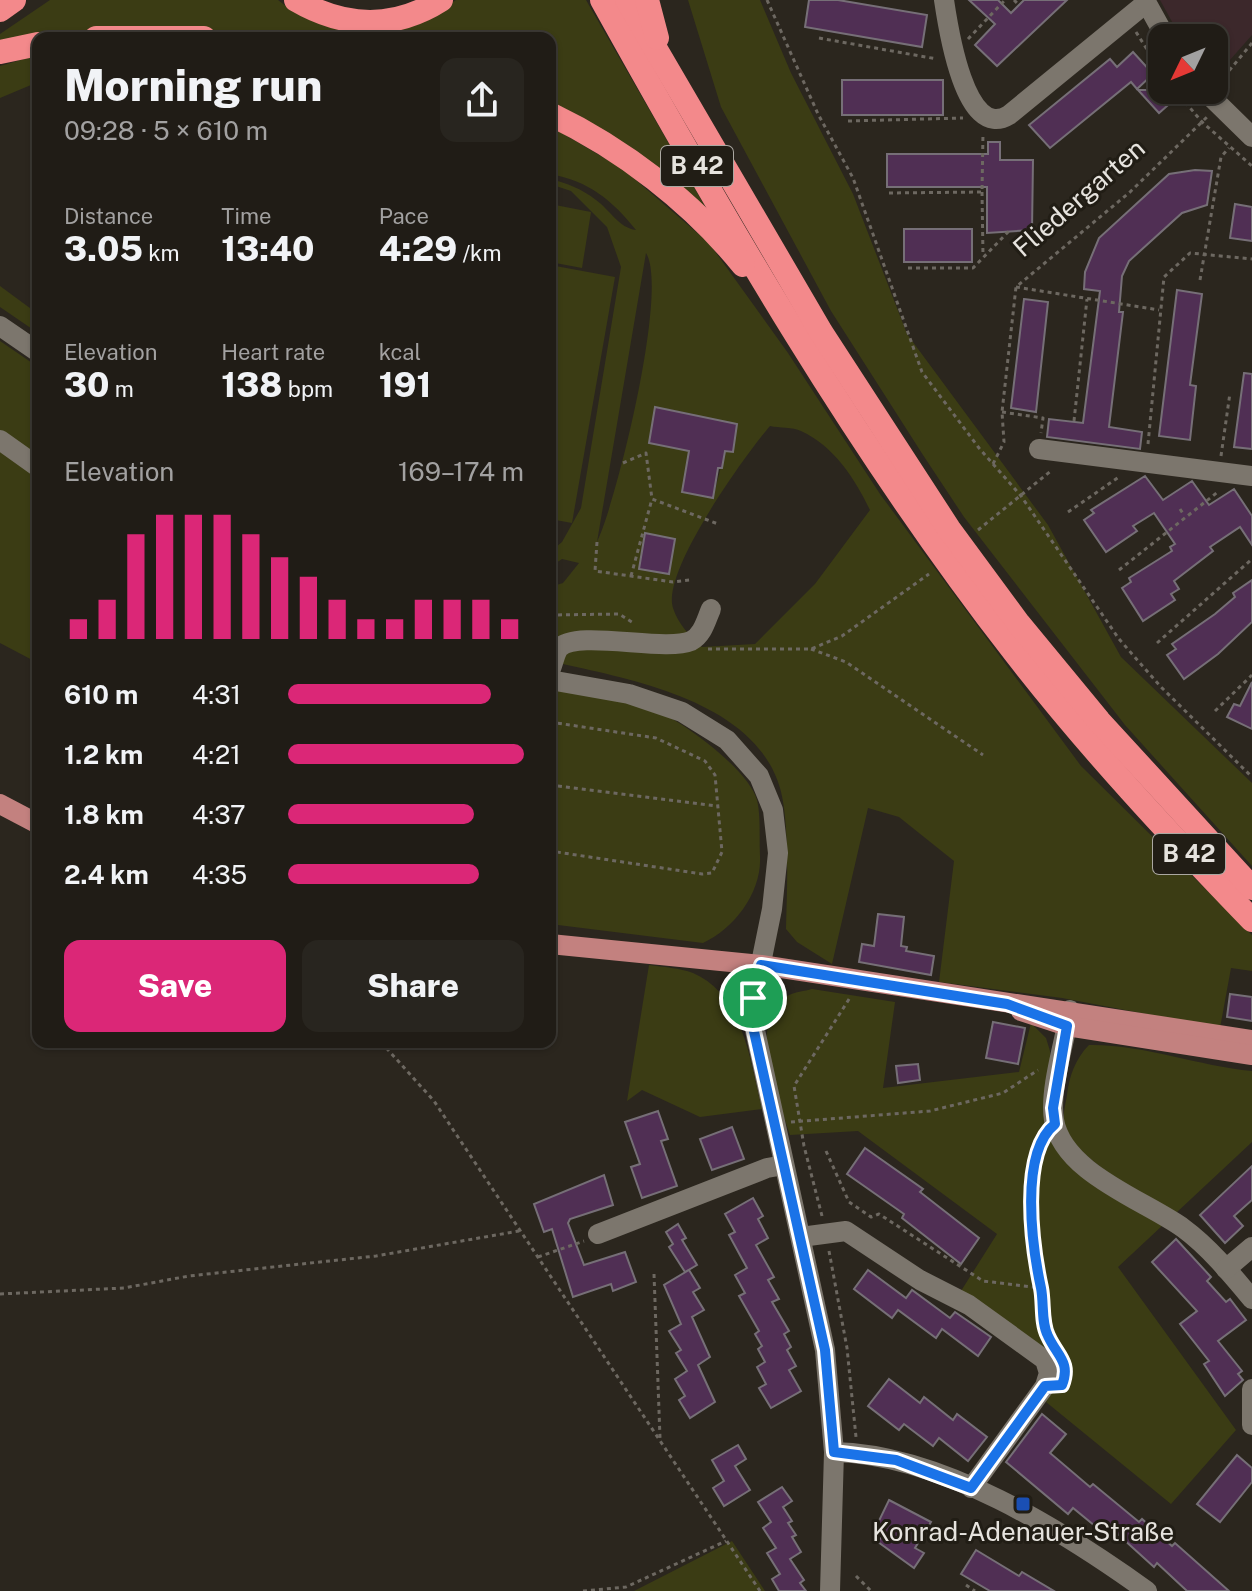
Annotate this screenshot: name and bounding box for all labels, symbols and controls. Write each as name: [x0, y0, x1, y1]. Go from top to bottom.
north arrow: [1148, 24, 1228, 104]
map controls: [1148, 24, 1228, 104]
button: share: [440, 58, 524, 142]
text: Morning run: [64, 59, 322, 111]
text: 09:28 · 5 × 610 m: [64, 115, 268, 146]
street label: Fliedergarten: [1007, 132, 1151, 263]
road number: B 42: [661, 146, 733, 186]
text: Distance: [64, 203, 153, 229]
text: Time: [221, 203, 271, 229]
text: Pace: [379, 203, 429, 229]
text: 3.05: [64, 229, 143, 269]
text: 13:40: [221, 229, 314, 269]
text: 4:29: [379, 229, 457, 269]
text: km: [143, 240, 180, 266]
text: /km: [457, 240, 502, 266]
text: Elevation: [64, 339, 157, 365]
text: Heart rate: [221, 339, 325, 365]
text: kcal: [379, 339, 421, 365]
text: 30: [64, 365, 110, 405]
text: 138: [221, 365, 282, 405]
text: 191: [379, 365, 431, 405]
text: m: [110, 376, 134, 402]
text: bpm: [282, 376, 333, 402]
text: Elevation: [64, 456, 174, 487]
text: 169–174 m: [398, 456, 524, 487]
text: 610 m: [64, 679, 138, 710]
text: 4:31: [192, 679, 241, 710]
text: 1.2 km: [64, 739, 143, 770]
text: 4:21: [192, 739, 241, 770]
text: 1.8 km: [64, 799, 144, 830]
text: 4:37: [192, 799, 246, 830]
road number: B 42: [1153, 834, 1225, 874]
text: 2.4 km: [64, 859, 149, 890]
text: 4:35: [192, 859, 247, 890]
button: Save: [64, 940, 286, 1032]
button: Share: [302, 940, 524, 1032]
pin: [719, 964, 787, 1032]
icon: arrive: [731, 976, 775, 1020]
marker: Konrad-Adenauer-Straße: [1014, 1495, 1032, 1513]
place label: Konrad-Adenauer-Straße: [872, 1516, 1174, 1547]

